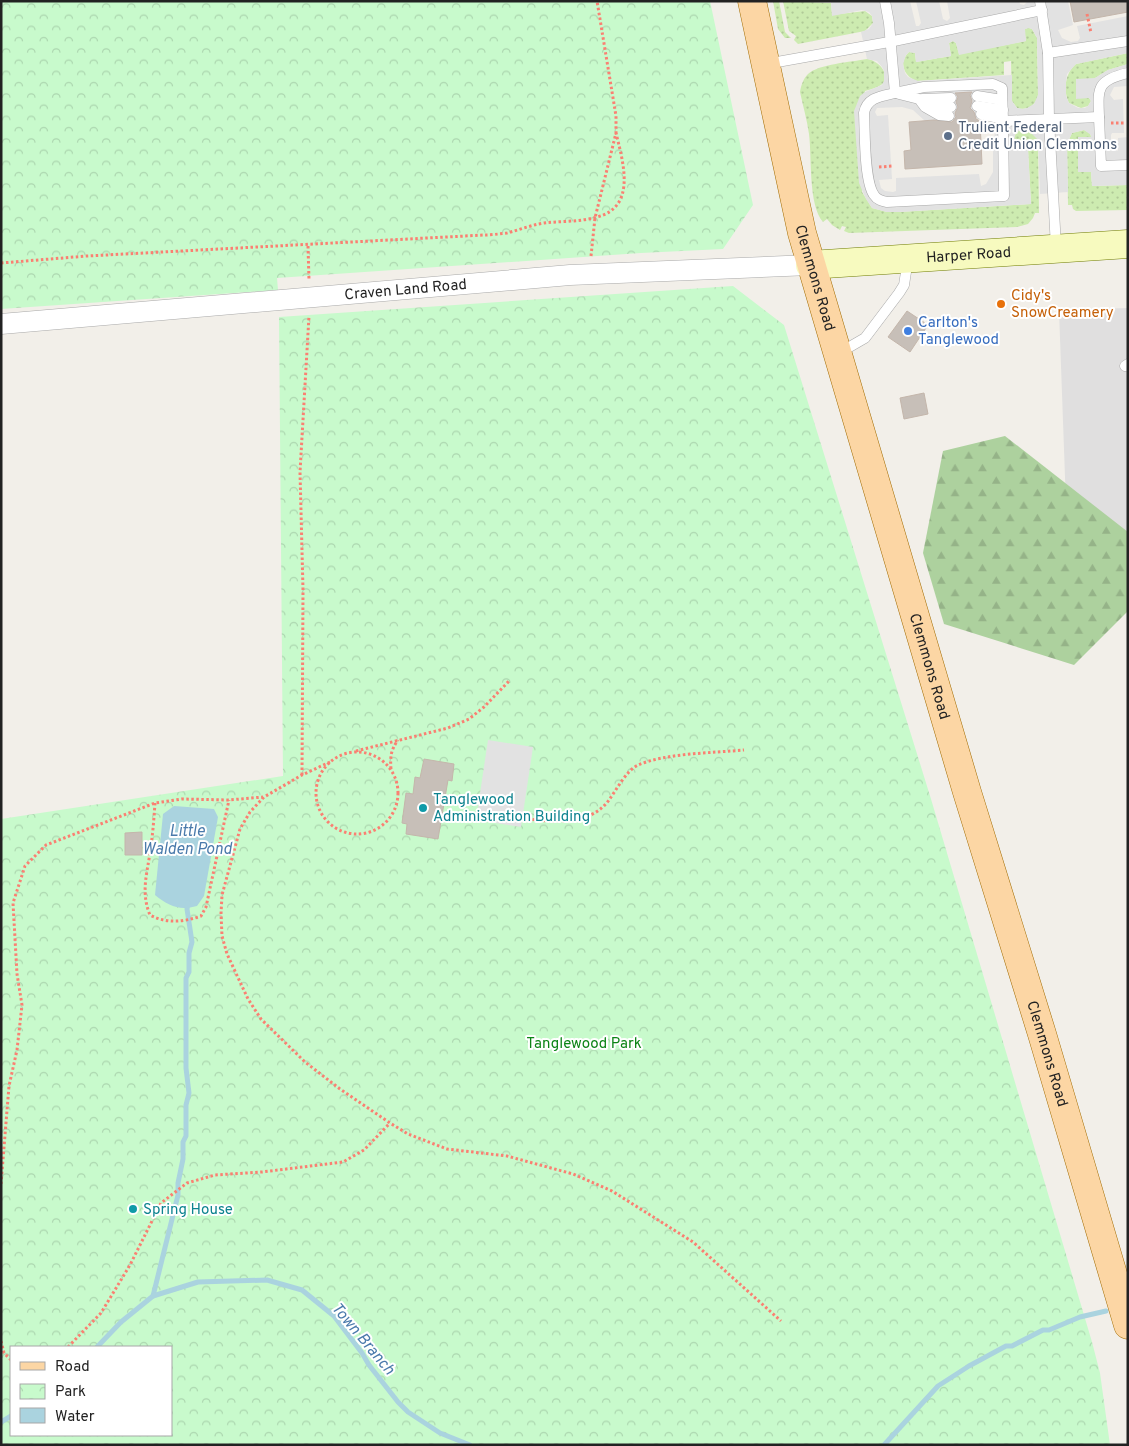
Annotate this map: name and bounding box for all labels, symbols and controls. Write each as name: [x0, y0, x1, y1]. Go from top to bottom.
place label: Trulient Federal Credit Union Clemmons: [958, 119, 1117, 155]
marker: Trulient Federal Credit Union Clemmons: [942, 130, 954, 142]
street label: Clemmons Road: [790, 223, 838, 334]
street label: Harper Road: [926, 244, 1012, 268]
street label: Craven Land Road: [344, 276, 468, 305]
place label: Cidy's SnowCreamery: [1011, 287, 1114, 323]
marker: Cidy's SnowCreamery: [995, 298, 1007, 310]
place label: Carlton's Tanglewood: [918, 314, 999, 350]
marker: Carlton's Tanglewood: [902, 325, 914, 337]
street label: Clemmons Road: [904, 611, 953, 722]
place label: Tanglewood Administration Building: [433, 791, 590, 827]
marker: Tanglewood Administration Building: [417, 802, 429, 814]
water label: Little Walden Pond: [142, 822, 233, 860]
street label: Clemmons Road: [1021, 999, 1071, 1109]
park label: Tanglewood Park: [526, 1035, 642, 1054]
place label: Spring House: [143, 1201, 233, 1220]
marker: Spring House: [127, 1203, 139, 1215]
water label: Town Branch: [326, 1299, 399, 1380]
legend: [10, 1346, 172, 1436]
text: Road: [55, 1358, 90, 1377]
text: Park: [55, 1383, 86, 1402]
text: Water: [55, 1408, 95, 1427]

